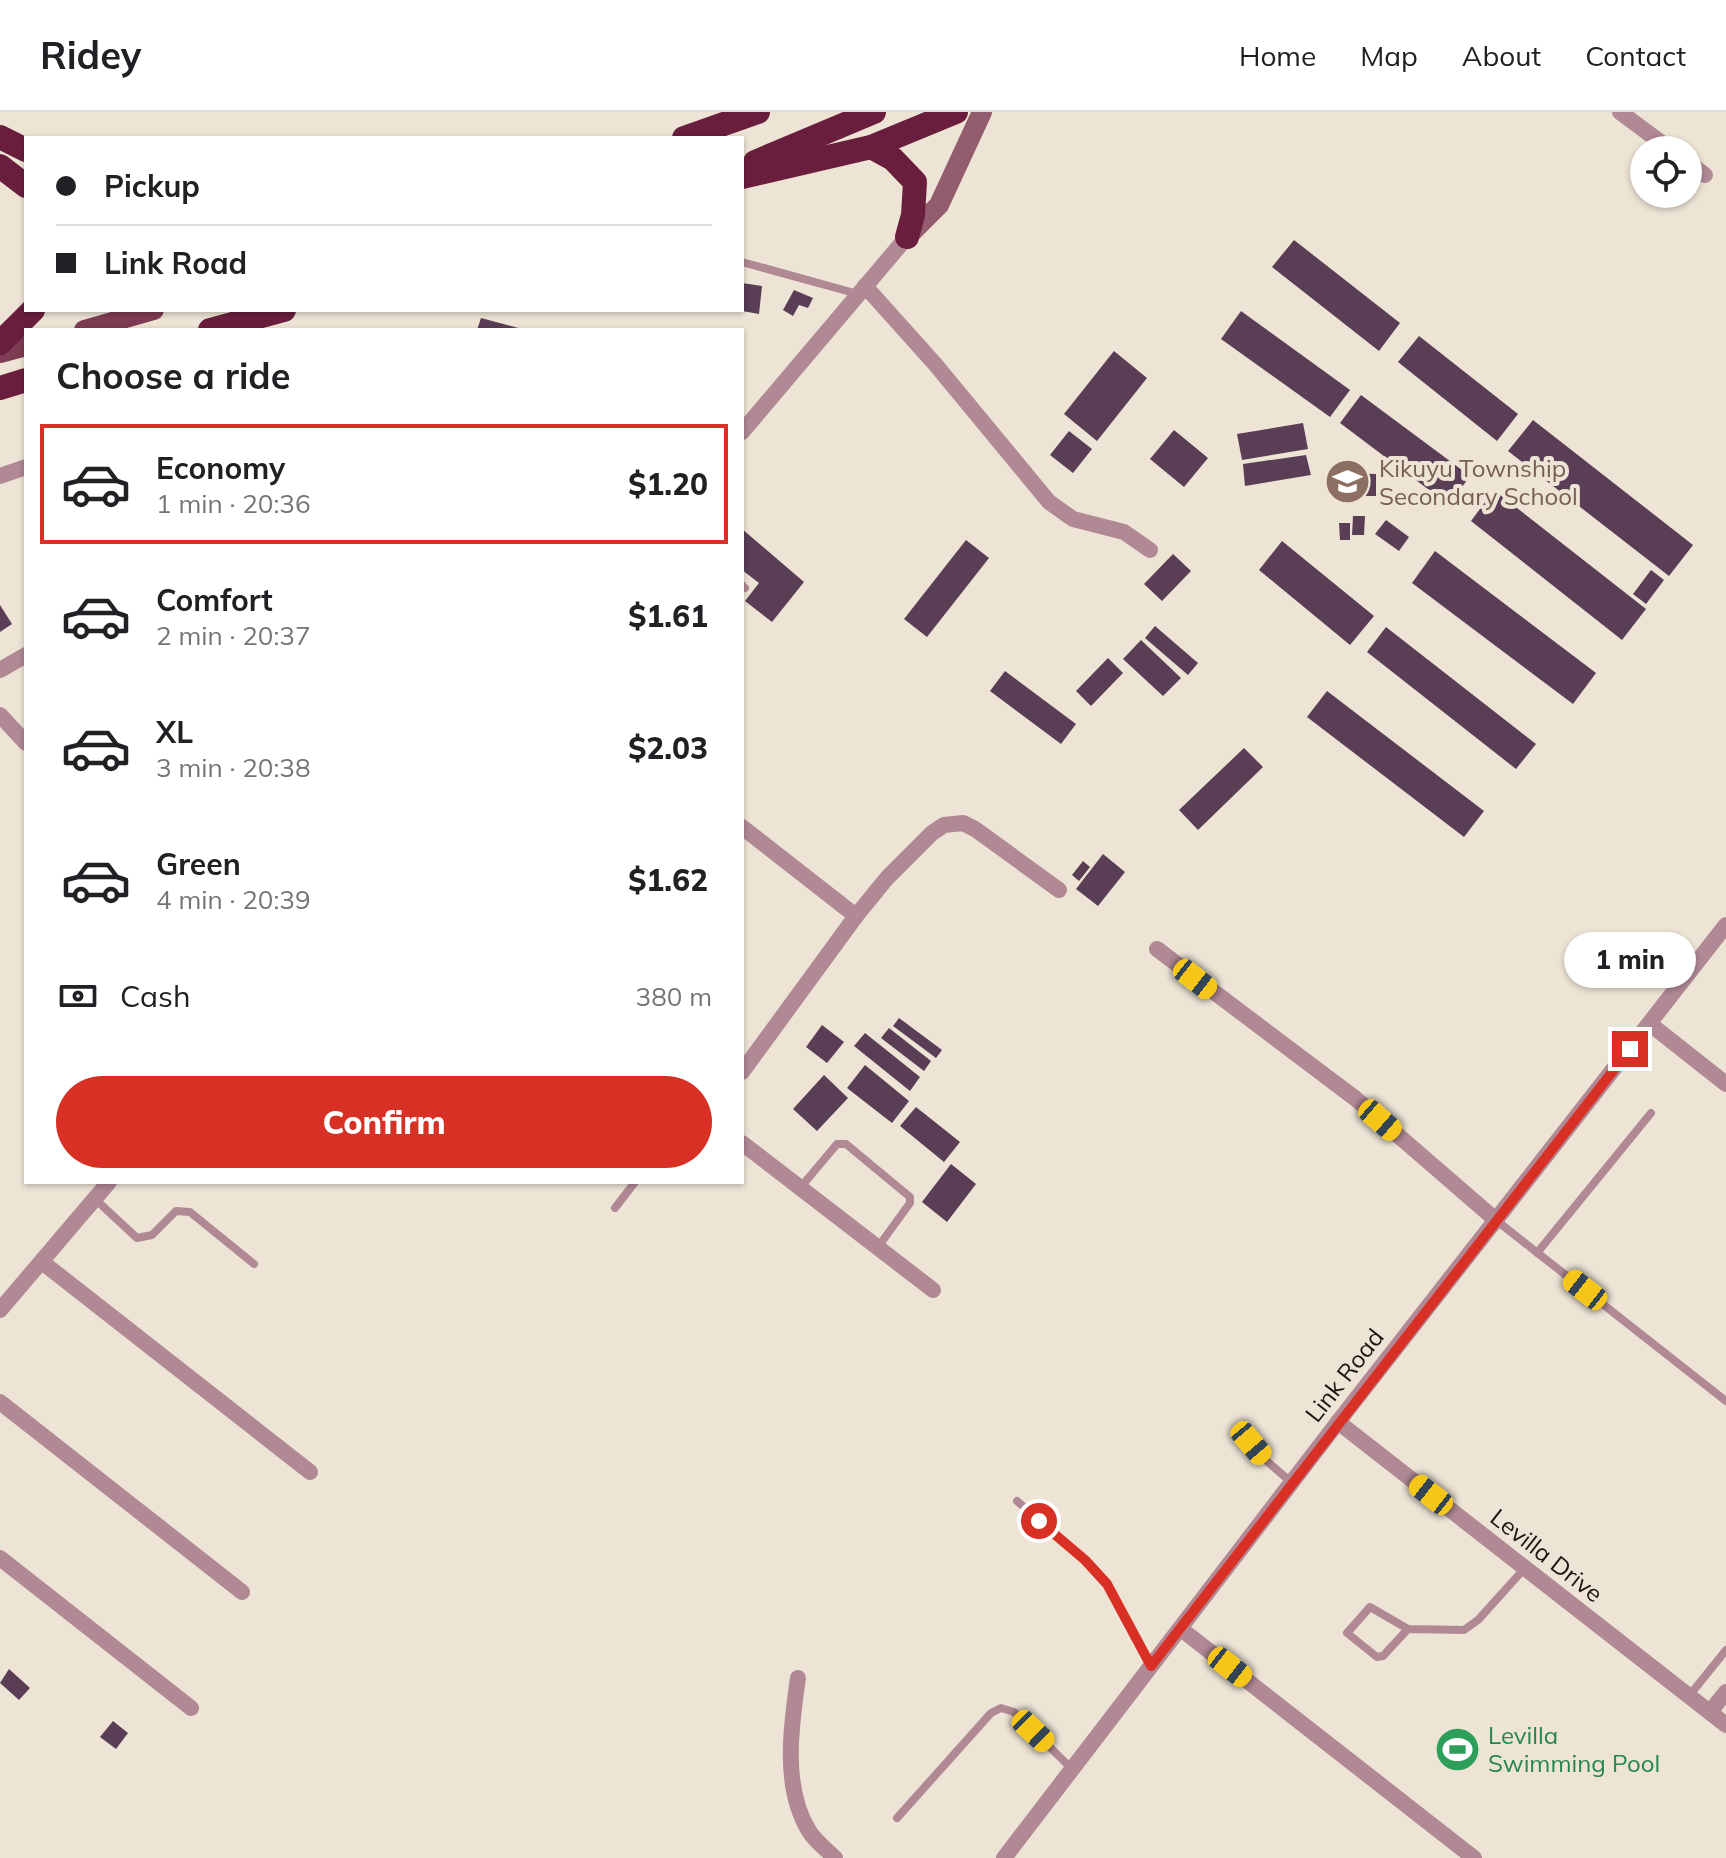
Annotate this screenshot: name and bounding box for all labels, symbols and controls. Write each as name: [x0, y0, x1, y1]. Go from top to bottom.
text: Ridey: [40, 31, 141, 79]
text: Home: [1239, 38, 1316, 73]
text: Map: [1360, 38, 1418, 73]
text: About: [1462, 38, 1541, 73]
text: Contact: [1585, 38, 1686, 73]
map controls: [1630, 136, 1702, 208]
button: locate: [1630, 136, 1702, 208]
text: Pickup: [104, 167, 200, 205]
text: Link Road: [104, 244, 247, 282]
text: Choose a ride: [56, 353, 290, 398]
icon: car: [60, 448, 132, 520]
text: Economy: [156, 449, 285, 487]
place label: Kikuyu Township Secondary School: [1379, 453, 1578, 511]
school or university icon: Kikuyu Township Secondary School: [1324, 458, 1372, 506]
text: $1.20: [628, 465, 708, 503]
text: 1 min · 20:36: [156, 487, 311, 520]
icon: car: [60, 580, 132, 652]
text: Comfort: [156, 581, 273, 619]
text: $1.61: [628, 597, 708, 635]
text: 2 min · 20:37: [156, 619, 311, 652]
icon: car: [60, 712, 132, 784]
text: XL: [156, 713, 193, 751]
text: $2.03: [628, 729, 708, 767]
text: 3 min · 20:38: [156, 751, 311, 784]
icon: car: [60, 844, 132, 916]
text: Green: [156, 845, 241, 883]
text: $1.62: [628, 861, 708, 899]
text: 4 min · 20:39: [156, 883, 311, 916]
callout: 1 min: [1564, 933, 1696, 989]
text: 1 min: [1595, 943, 1665, 976]
car: [1169, 955, 1221, 1003]
icon: cash: [56, 974, 100, 1018]
text: Cash: [120, 977, 191, 1015]
text: 380 m: [636, 980, 712, 1013]
route end: [1612, 1031, 1648, 1067]
button: Confirm: [56, 1076, 712, 1168]
car: [1354, 1095, 1406, 1145]
car: [1559, 1266, 1611, 1314]
street label: Link Road: [1298, 1322, 1390, 1428]
car: [1226, 1417, 1276, 1469]
car: [1405, 1471, 1457, 1519]
street label: Levilla Drive: [1485, 1502, 1609, 1608]
route start: [1021, 1503, 1057, 1539]
car: [1204, 1643, 1256, 1691]
car: [1007, 1706, 1059, 1756]
place label: Levilla Swimming Pool: [1488, 1720, 1660, 1778]
sports icon: Levilla Swimming Pool: [1433, 1725, 1481, 1773]

